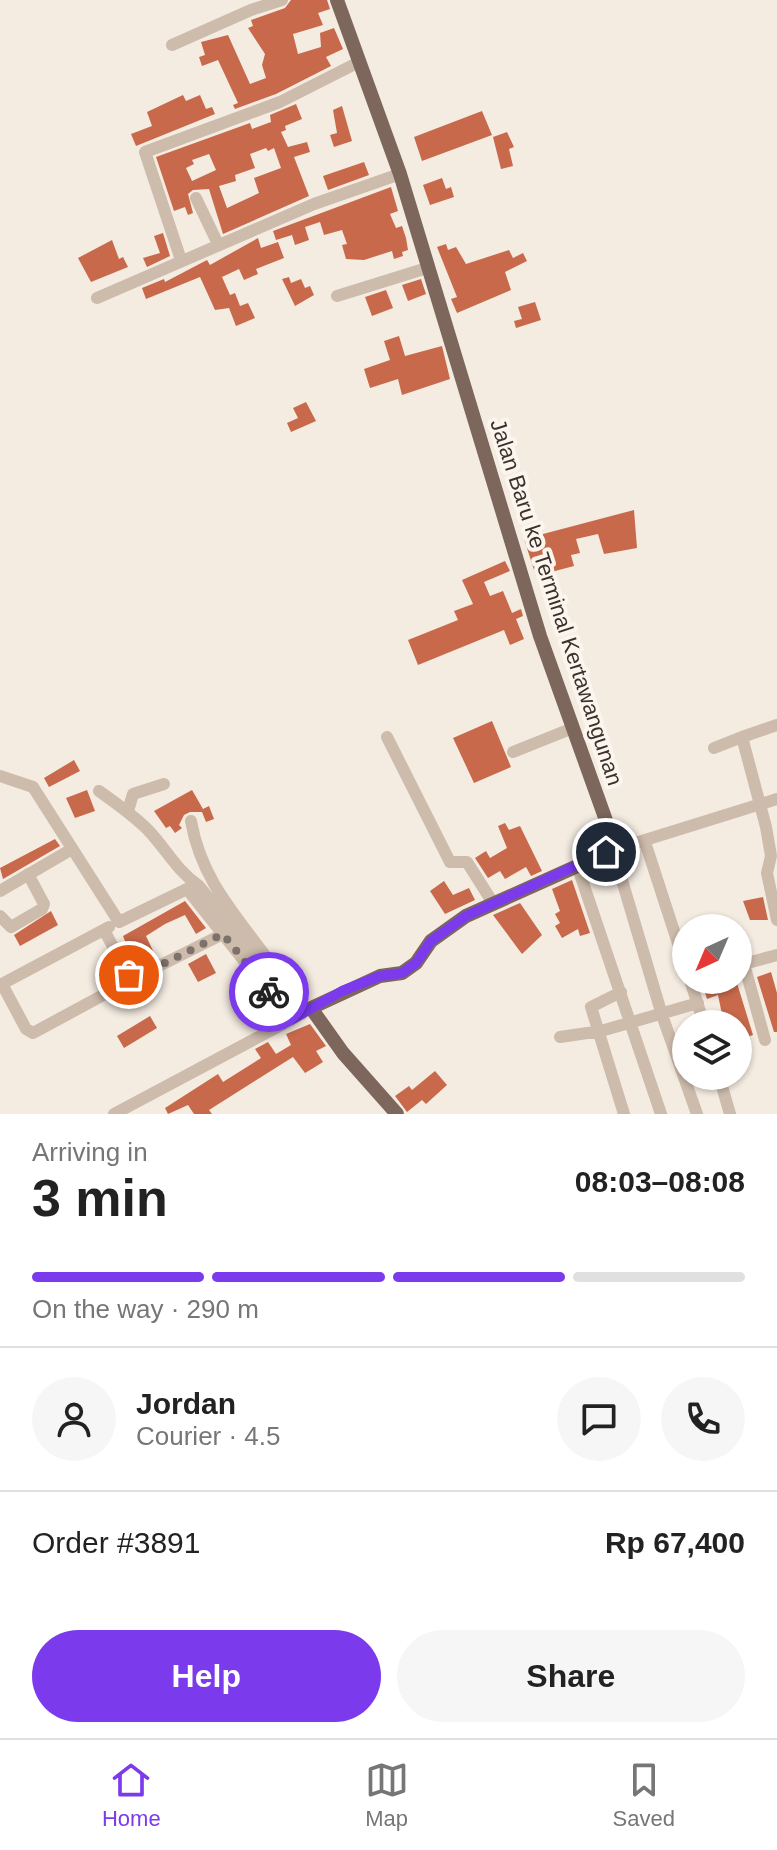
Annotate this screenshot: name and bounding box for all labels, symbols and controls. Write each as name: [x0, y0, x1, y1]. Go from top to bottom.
street label: Jalan Baru ke Terminal Kertawangunan: [485, 416, 628, 788]
pin: [572, 818, 640, 886]
icon: home: [584, 830, 628, 874]
north arrow: [672, 914, 752, 994]
map controls: [672, 914, 752, 1090]
pin: [95, 941, 163, 1009]
courier: [229, 952, 309, 1032]
icon: bag: [107, 953, 151, 997]
icon: bike: [247, 970, 291, 1014]
button: layers: [672, 1010, 752, 1090]
text: Arriving in: [32, 1137, 148, 1167]
text: 08:03–08:08: [575, 1165, 745, 1198]
text: 3 min: [32, 1169, 168, 1227]
text: On the way · 290 m: [32, 1294, 259, 1324]
button: person: [32, 1377, 116, 1461]
button: chat: [557, 1377, 641, 1461]
button: phone: [661, 1377, 745, 1461]
text: Jordan: [136, 1387, 236, 1420]
text: Courier · 4.5: [136, 1421, 281, 1451]
text: Order #3891: [32, 1526, 200, 1559]
text: Rp 67,400: [605, 1526, 745, 1559]
button: Help: [32, 1630, 381, 1722]
button: Share: [397, 1630, 745, 1722]
tab: Home: [102, 1758, 161, 1832]
tab: Map: [365, 1758, 409, 1832]
tab: Saved: [613, 1758, 675, 1832]

